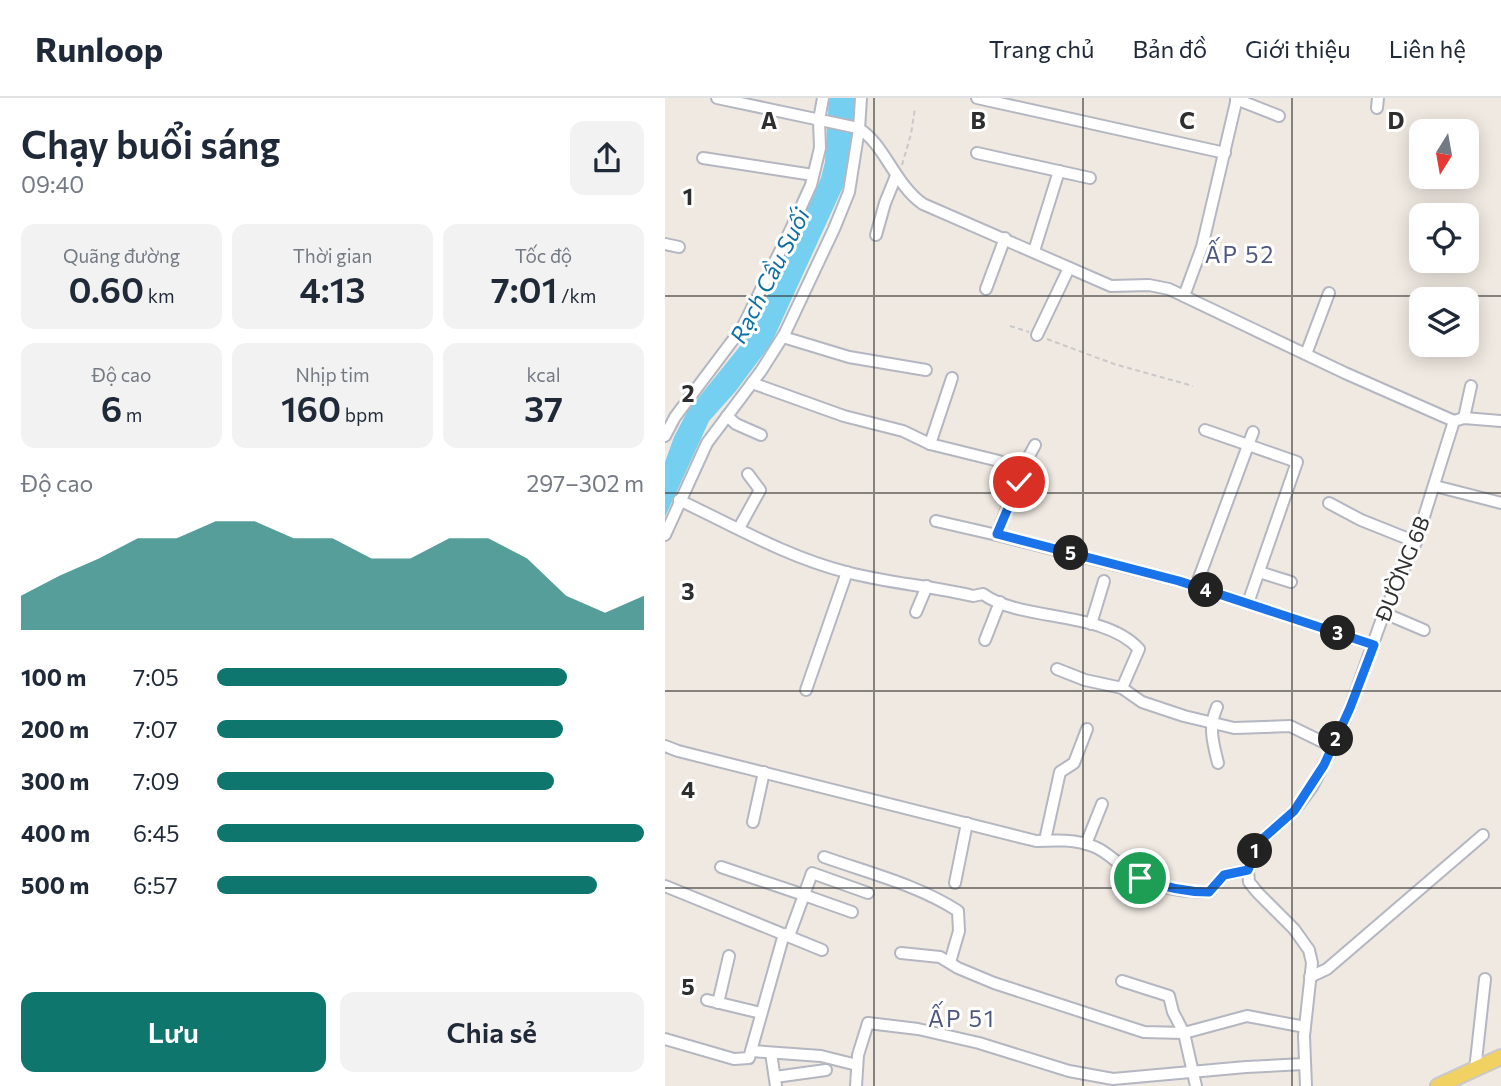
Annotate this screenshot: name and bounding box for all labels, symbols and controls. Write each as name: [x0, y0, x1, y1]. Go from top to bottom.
text: Runloop: [35, 28, 163, 69]
text: Trang chủ: [989, 34, 1095, 63]
text: Bản đồ: [1133, 34, 1207, 63]
text: Giới thiệu: [1245, 34, 1351, 63]
text: Liên hệ: [1389, 34, 1466, 63]
text: A: [761, 106, 778, 134]
text: B: [970, 106, 986, 134]
text: C: [1179, 106, 1195, 134]
text: D: [1388, 106, 1405, 134]
north arrow: [1409, 119, 1479, 189]
map controls: [1409, 119, 1479, 357]
text: Chạy buổi sáng: [21, 120, 280, 167]
button: share: [570, 121, 644, 195]
text: 09:40: [21, 170, 84, 198]
text: 1: [683, 182, 693, 210]
water label: Rạch Cầu Suối: [723, 203, 815, 347]
button: locate: [1409, 203, 1479, 273]
district label: ẤP 52: [1205, 237, 1275, 268]
text: Quãng đường: [63, 244, 180, 267]
text: Thời gian: [293, 244, 372, 267]
text: Tốc độ: [515, 244, 572, 267]
text: 0.60: [68, 267, 144, 310]
text: 4:13: [299, 267, 366, 310]
text: 7:01: [491, 267, 557, 310]
text: km: [144, 284, 175, 307]
text: /km: [557, 284, 596, 307]
button: layers: [1409, 287, 1479, 357]
text: Độ cao: [92, 363, 151, 386]
text: Nhịp tim: [295, 363, 370, 386]
text: kcal: [526, 363, 561, 386]
text: 2: [681, 379, 695, 407]
text: 6: [101, 386, 122, 429]
text: 160: [281, 386, 341, 429]
text: 37: [524, 386, 563, 429]
text: m: [122, 403, 142, 426]
text: bpm: [341, 403, 384, 426]
pin: [989, 452, 1049, 512]
icon: check: [1000, 463, 1038, 501]
text: Độ cao: [21, 469, 93, 497]
text: 297–302 m: [526, 469, 644, 497]
street label: ĐƯỜNG 6B: [1369, 512, 1434, 625]
pin: 5: [1053, 536, 1089, 570]
text: 5: [1065, 541, 1076, 564]
pin: 4: [1189, 573, 1223, 608]
text: 3: [681, 577, 695, 605]
text: 4: [1200, 578, 1211, 601]
pin: 3: [1321, 616, 1355, 650]
text: 3: [1332, 621, 1343, 644]
text: 100 m: [21, 663, 86, 691]
text: 7:05: [133, 663, 179, 691]
text: 200 m: [21, 715, 89, 743]
text: 7:07: [133, 715, 178, 743]
pin: 2: [1319, 722, 1353, 756]
text: 2: [1330, 727, 1341, 750]
text: 300 m: [21, 767, 89, 795]
text: 7:09: [133, 767, 180, 795]
text: 4: [681, 775, 695, 803]
text: 400 m: [21, 819, 90, 847]
text: 6:45: [133, 819, 179, 847]
pin: 1: [1237, 834, 1273, 868]
text: 1: [1250, 839, 1259, 862]
pin: [1110, 848, 1170, 908]
icon: arrive: [1121, 859, 1159, 897]
text: 500 m: [21, 871, 89, 899]
text: 6:57: [133, 871, 178, 899]
text: 5: [681, 972, 695, 1000]
button: Lưu: [21, 992, 326, 1072]
button: Chia sẻ: [340, 992, 644, 1072]
district label: ẤP 51: [928, 1001, 996, 1032]

